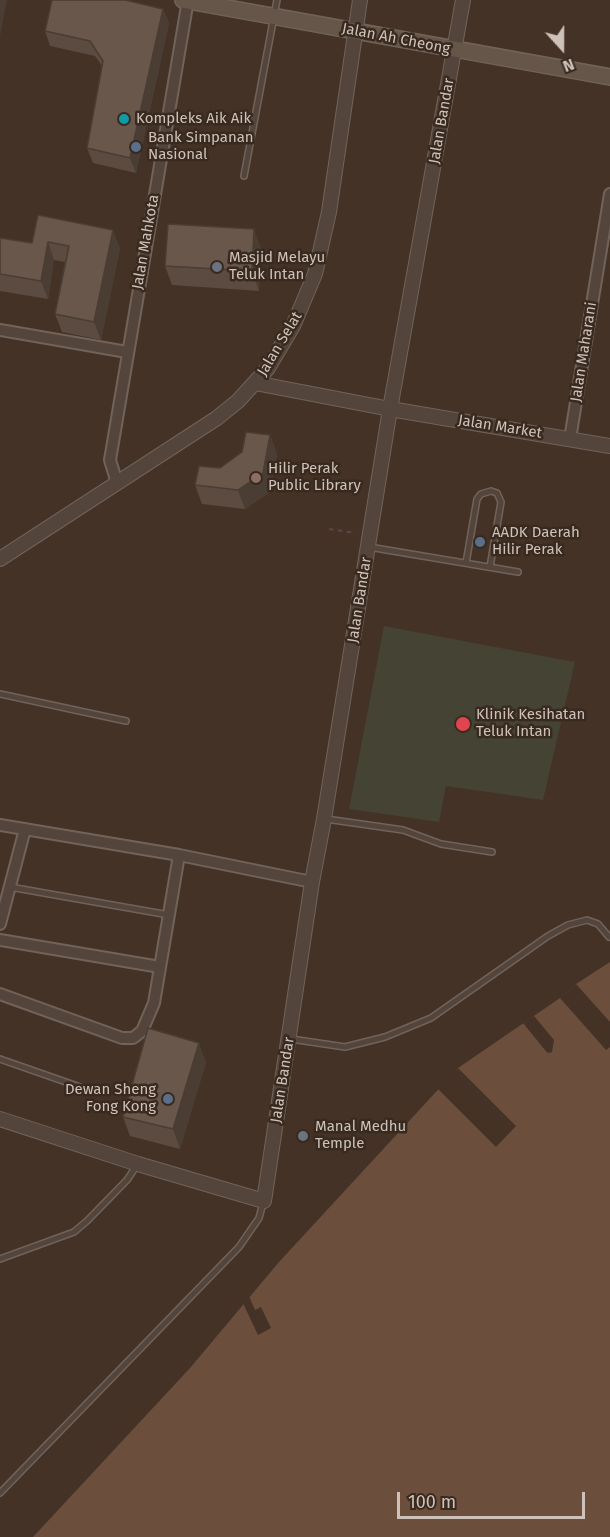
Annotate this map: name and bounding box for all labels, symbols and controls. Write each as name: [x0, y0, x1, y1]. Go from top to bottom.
north arrow: [532, 18, 592, 78]
street label: Jalan Ah Cheong: [340, 20, 452, 58]
text: N: [560, 54, 577, 76]
street label: Jalan Bandar: [426, 77, 458, 165]
place label: Kompleks Aik Aik: [136, 110, 251, 128]
marker: Kompleks Aik Aik: [117, 112, 131, 126]
place label: Bank Simpanan Nasional: [148, 129, 254, 164]
marker: Bank Simpanan Nasional: [129, 140, 143, 154]
street label: Jalan Mahkota: [129, 193, 163, 291]
place label: Masjid Melayu Teluk Intan: [229, 249, 325, 284]
marker: Masjid Melayu Teluk Intan: [210, 260, 224, 274]
street label: Jalan Maharani: [567, 301, 601, 403]
street label: Jalan Selat: [254, 308, 306, 380]
street label: Jalan Market: [457, 411, 543, 443]
place label: Hilir Perak Public Library: [268, 460, 361, 495]
marker: Hilir Perak Public Library: [249, 471, 263, 485]
place label: AADK Daerah Hilir Perak: [492, 524, 580, 559]
marker: AADK Daerah Hilir Perak: [473, 535, 487, 549]
street label: Jalan Bandar: [344, 556, 376, 644]
place label: Klinik Kesihatan Teluk Intan: [476, 706, 585, 741]
marker: Klinik Kesihatan Teluk Intan: [454, 715, 472, 733]
street label: Jalan Bandar: [267, 1036, 299, 1124]
place label: Dewan Sheng Fong Kong: [65, 1081, 156, 1116]
marker: Dewan Sheng Fong Kong: [161, 1092, 175, 1106]
place label: Manal Medhu Temple: [315, 1118, 406, 1153]
marker: Manal Medhu Temple: [296, 1129, 310, 1143]
scale bar: [400, 1480, 588, 1518]
text: 100 m: [408, 1491, 456, 1513]

